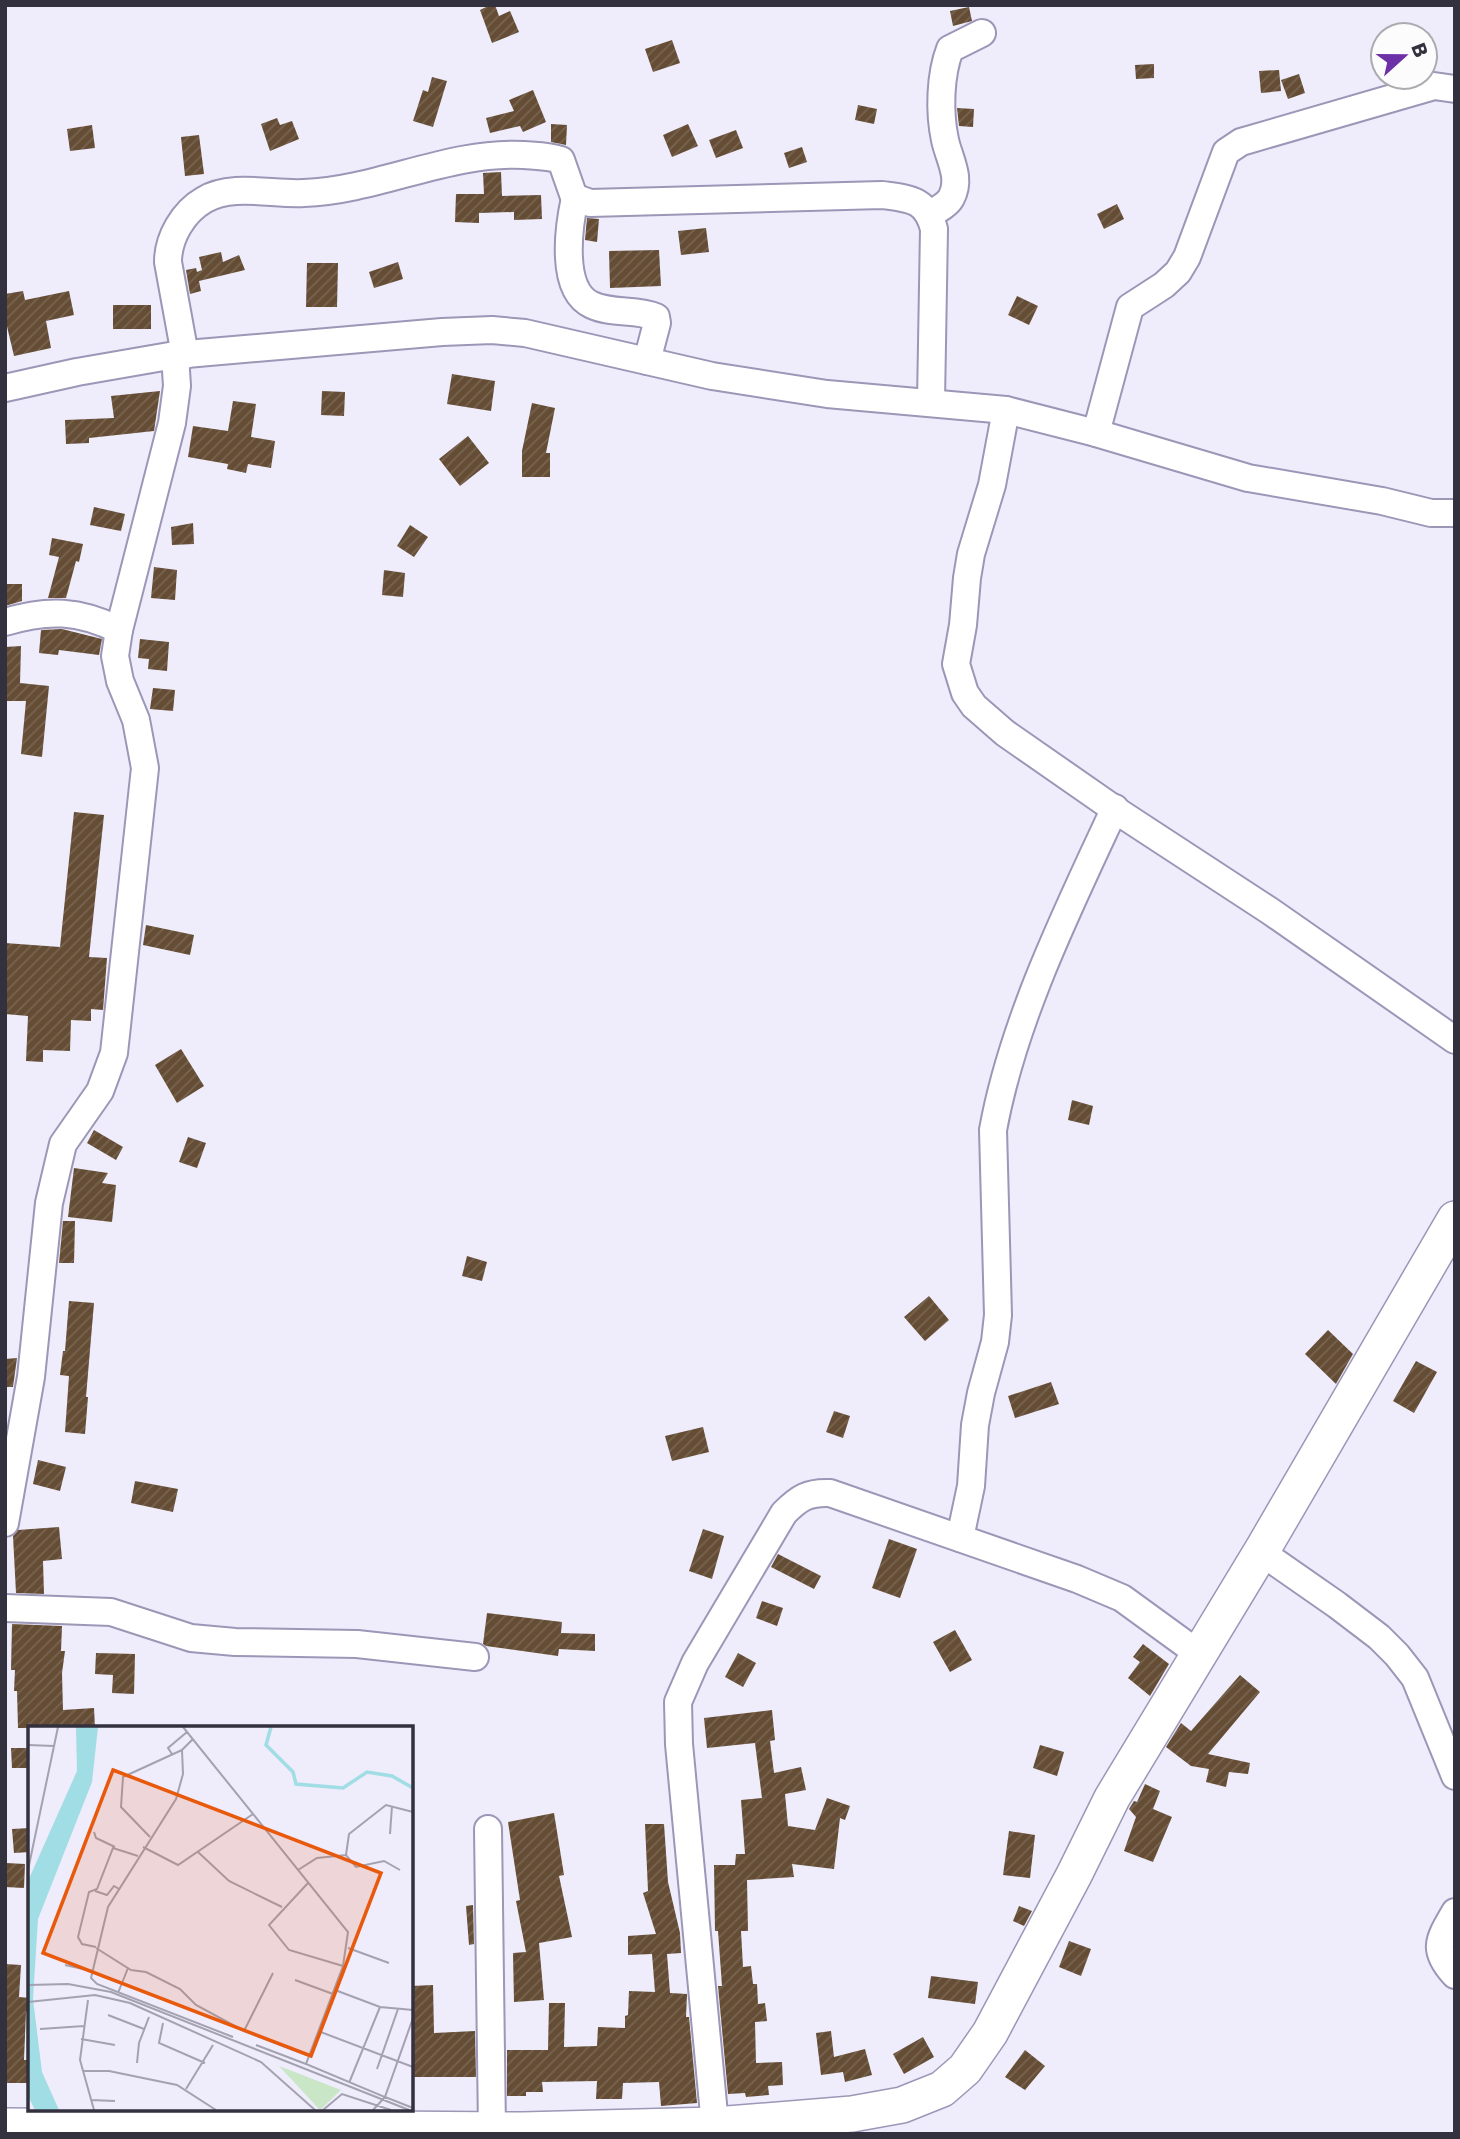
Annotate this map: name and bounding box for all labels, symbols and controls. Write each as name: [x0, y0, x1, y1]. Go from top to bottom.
north arrow: [1369, 21, 1439, 91]
text: B: [1407, 39, 1433, 61]
inset map: [28, 1726, 413, 2111]

